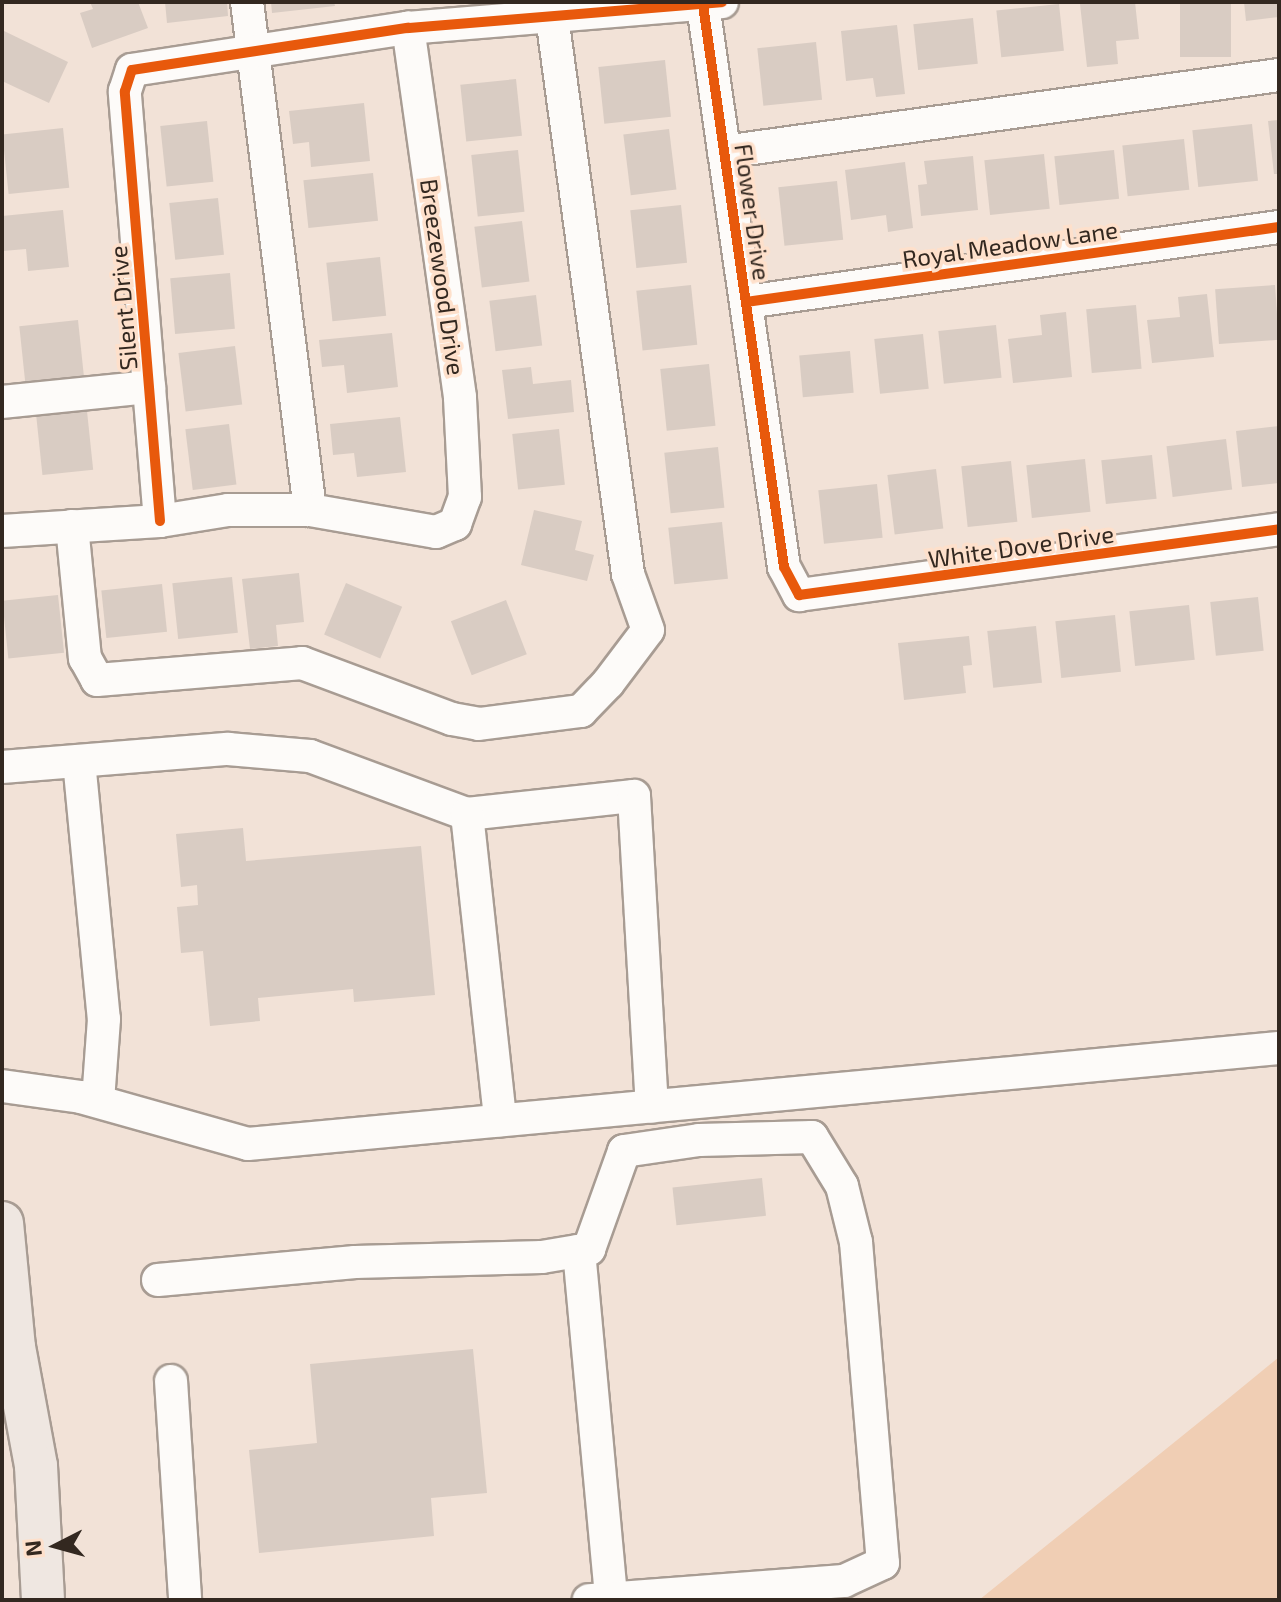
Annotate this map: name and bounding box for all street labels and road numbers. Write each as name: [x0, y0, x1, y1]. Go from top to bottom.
street label: Flower Drive: [729, 142, 777, 282]
street label: Breezewood Drive: [415, 177, 471, 377]
street label: Royal Meadow Lane: [900, 215, 1120, 273]
street label: Silent Drive: [103, 245, 143, 371]
street label: White Dove Drive: [926, 519, 1116, 573]

